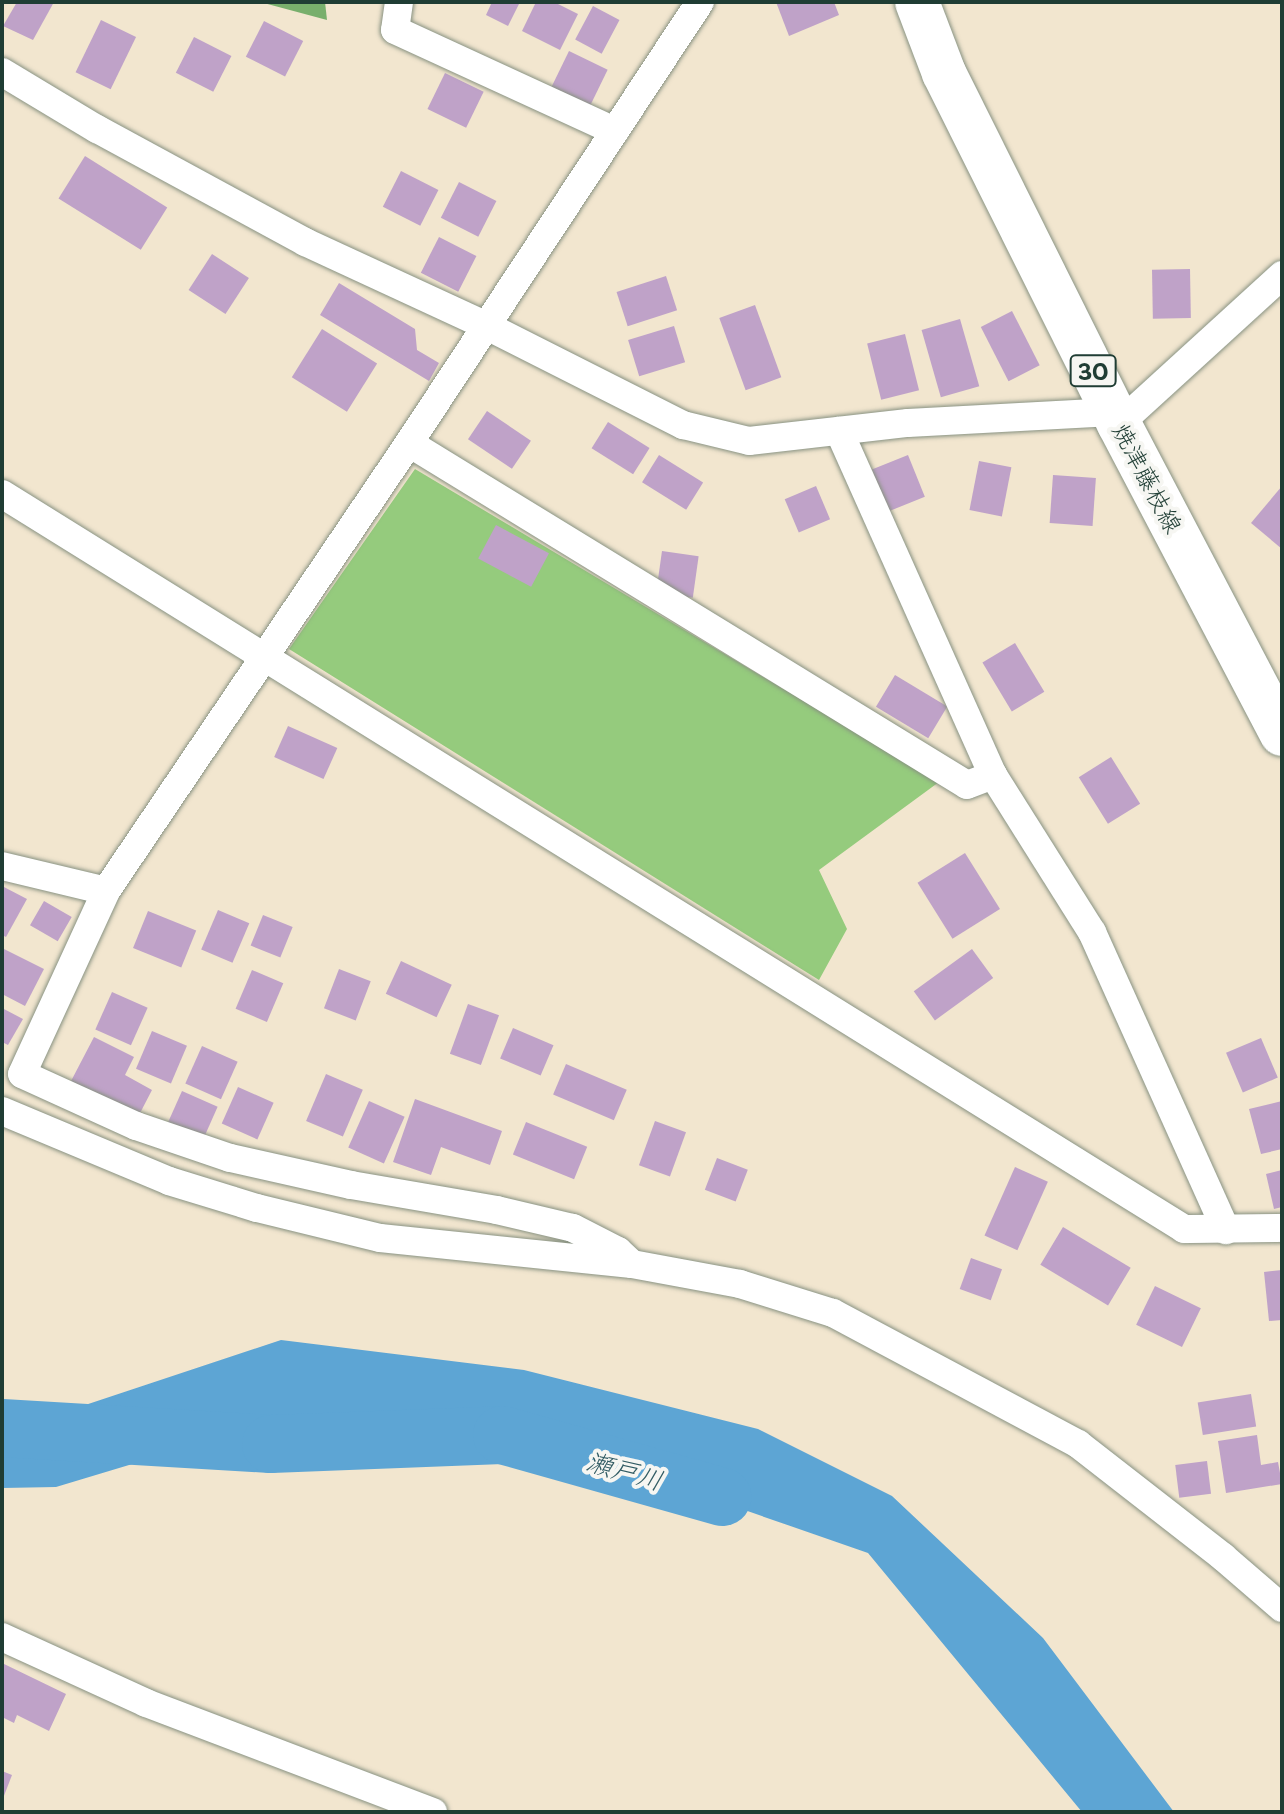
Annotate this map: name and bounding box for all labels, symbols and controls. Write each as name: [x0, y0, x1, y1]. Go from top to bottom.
road number: 30: [1069, 353, 1117, 389]
street label: 焼津藤枝線: [1107, 418, 1189, 538]
water label: 瀬戸川: [583, 1444, 667, 1496]

